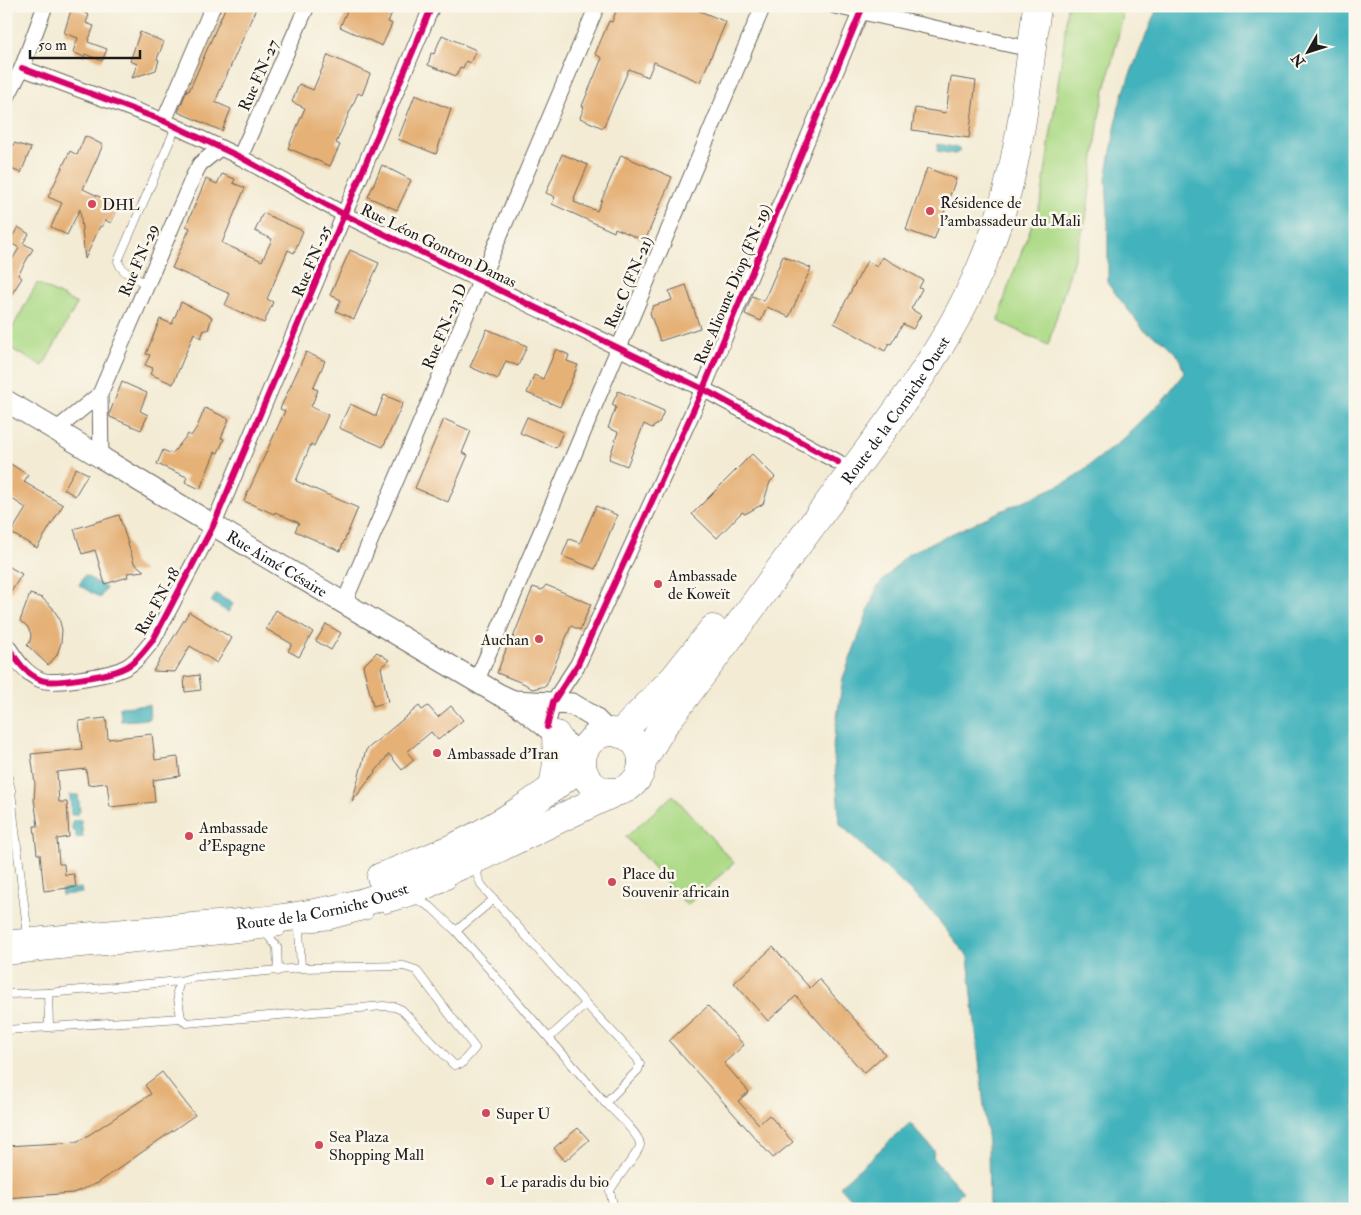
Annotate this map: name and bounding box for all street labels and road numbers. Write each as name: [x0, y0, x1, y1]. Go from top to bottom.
street label: Rue FN-27: [234, 36, 284, 114]
street label: Rue Léon Gontron Damas: [357, 199, 520, 292]
street label: Rue Alioune Diop (FN-19): [690, 201, 777, 368]
street label: Rue FN-29: [115, 221, 163, 300]
street label: Rue FN-25: [288, 223, 336, 300]
street label: Rue C (FN-21): [600, 233, 657, 332]
street label: Rue FN-23 D: [418, 280, 472, 372]
street label: Route de la Corniche Ouest: [837, 333, 955, 488]
street label: Rue Aimé Césaire: [223, 526, 331, 602]
street label: Rue FN-18: [131, 564, 185, 639]
street label: Route de la Corniche Ouest: [235, 879, 411, 934]

